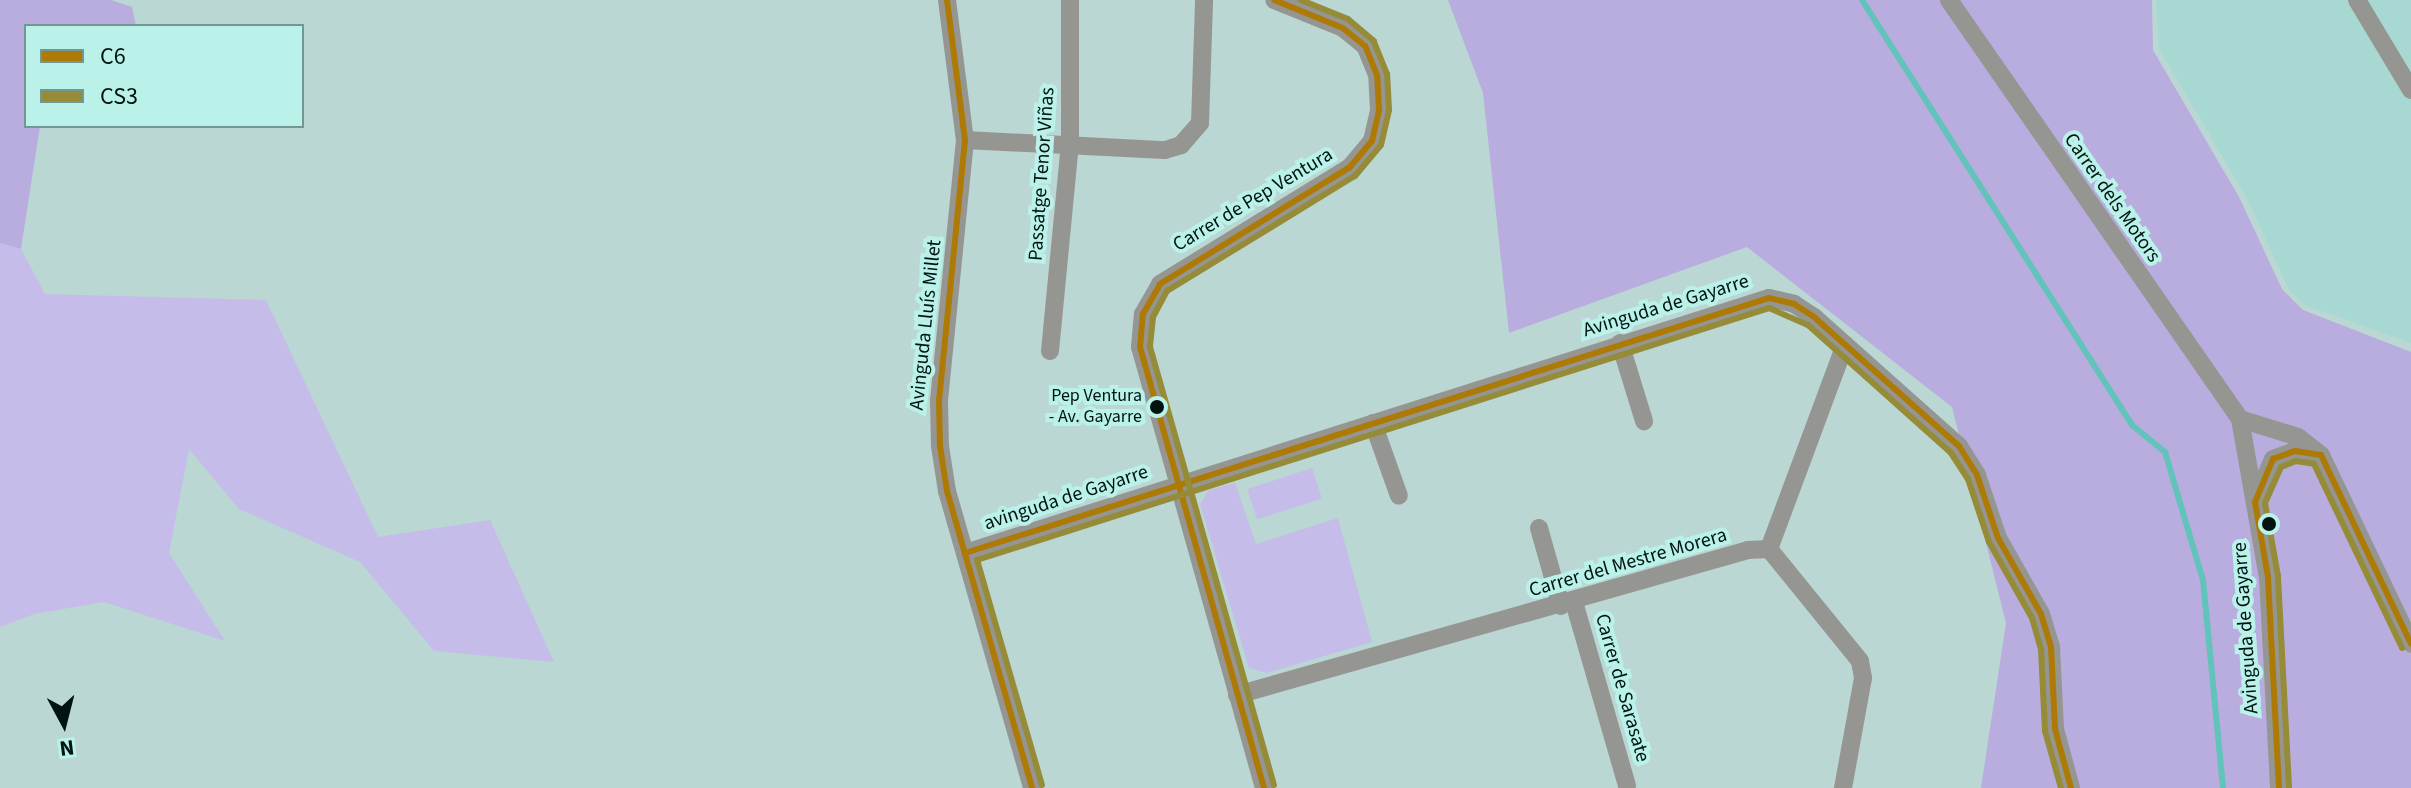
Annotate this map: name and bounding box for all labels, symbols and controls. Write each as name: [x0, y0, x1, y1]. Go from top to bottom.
legend: [24, 24, 304, 128]
text: C6: [100, 39, 126, 74]
text: CS3: [100, 79, 138, 114]
street label: Passatge Tenor Viñas: [1024, 86, 1060, 262]
street label: Carrer dels Motors: [2059, 129, 2165, 267]
street label: Carrer de Pep Ventura: [1169, 143, 1337, 257]
street label: Avinguda Lluís Millet: [905, 239, 947, 411]
street label: Avinguda de Gayarre: [1580, 269, 1752, 343]
place label: Pep Ventura - Av. Gayarre: [1049, 386, 1142, 428]
marker: Pep Ventura - Av. Gayarre: [1149, 399, 1165, 415]
street label: avinguda de Gayarre: [981, 460, 1151, 536]
unlabelled marker: [2261, 516, 2277, 532]
street label: Carrer del Mestre Morera: [1526, 523, 1730, 603]
street label: Avinguda de Gayarre: [2228, 541, 2264, 715]
street label: Carrer de Sarasate: [1589, 611, 1655, 765]
north arrow: [24, 684, 104, 764]
text: N: [58, 731, 76, 765]

